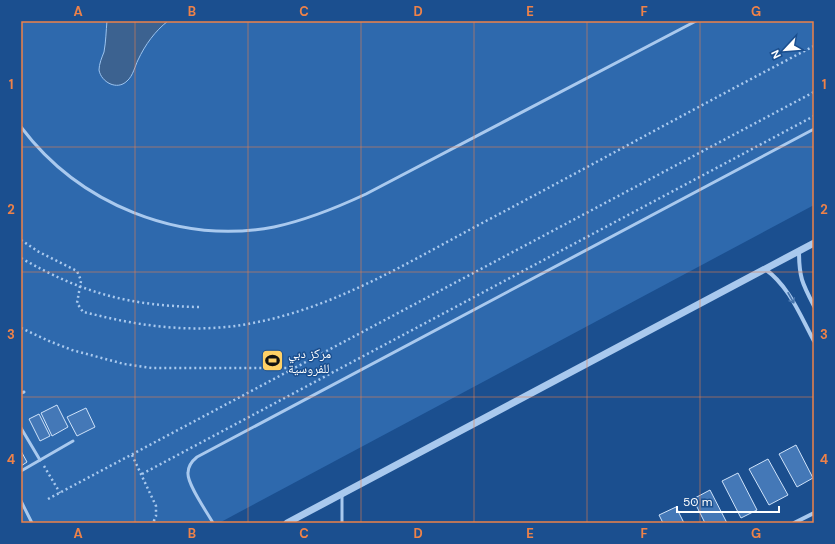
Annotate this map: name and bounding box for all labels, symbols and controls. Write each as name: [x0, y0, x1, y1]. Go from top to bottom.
text: A: [73, 3, 83, 20]
text: B: [188, 3, 196, 20]
text: C: [299, 3, 309, 20]
text: D: [413, 3, 423, 20]
text: E: [526, 3, 534, 20]
text: F: [640, 3, 648, 20]
text: G: [751, 3, 761, 20]
north arrow: [765, 30, 805, 70]
text: N: [768, 48, 784, 61]
text: 1: [9, 76, 13, 93]
text: 1: [822, 76, 826, 93]
text: 2: [7, 201, 15, 218]
text: 2: [820, 201, 828, 218]
one-way arrow: [787, 292, 795, 304]
text: 3: [7, 326, 15, 343]
text: 3: [820, 326, 828, 343]
place label: مركز دبي للفروسية: [288, 345, 331, 377]
sports icon: مركز دبي للفروسية: [260, 347, 286, 373]
text: 4: [7, 451, 15, 468]
text: 4: [820, 451, 828, 468]
scale bar: [677, 488, 779, 514]
text: 50 m: [683, 494, 712, 510]
text: A: [73, 525, 83, 542]
text: B: [188, 525, 196, 542]
text: C: [299, 525, 309, 542]
text: D: [413, 525, 423, 542]
text: E: [526, 525, 534, 542]
text: F: [640, 525, 648, 542]
text: G: [751, 525, 761, 542]

